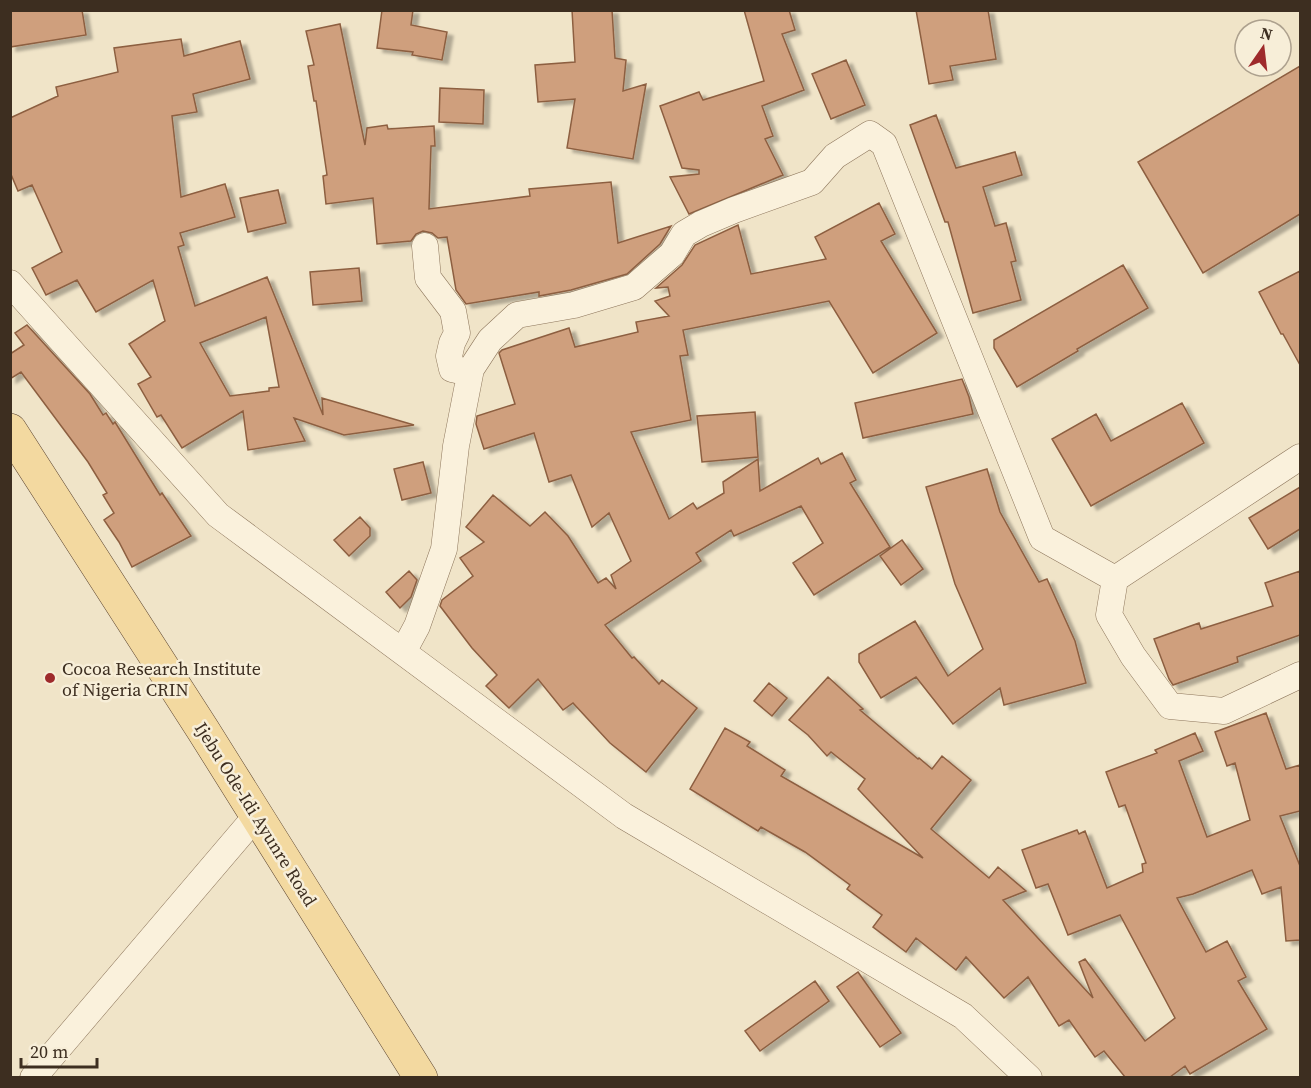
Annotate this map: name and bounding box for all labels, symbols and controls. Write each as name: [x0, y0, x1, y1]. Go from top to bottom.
north arrow: [1233, 18, 1293, 78]
text: N: [1258, 21, 1275, 46]
place label: Cocoa Research Institute of Nigeria CRIN: [62, 656, 261, 702]
marker: Cocoa Research Institute of Nigeria CRIN: [43, 671, 57, 685]
street label: Ijebu Ode-Idi Ayunre Road: [189, 717, 323, 911]
scale bar: [21, 1031, 98, 1069]
text: 20 m: [30, 1039, 68, 1064]

